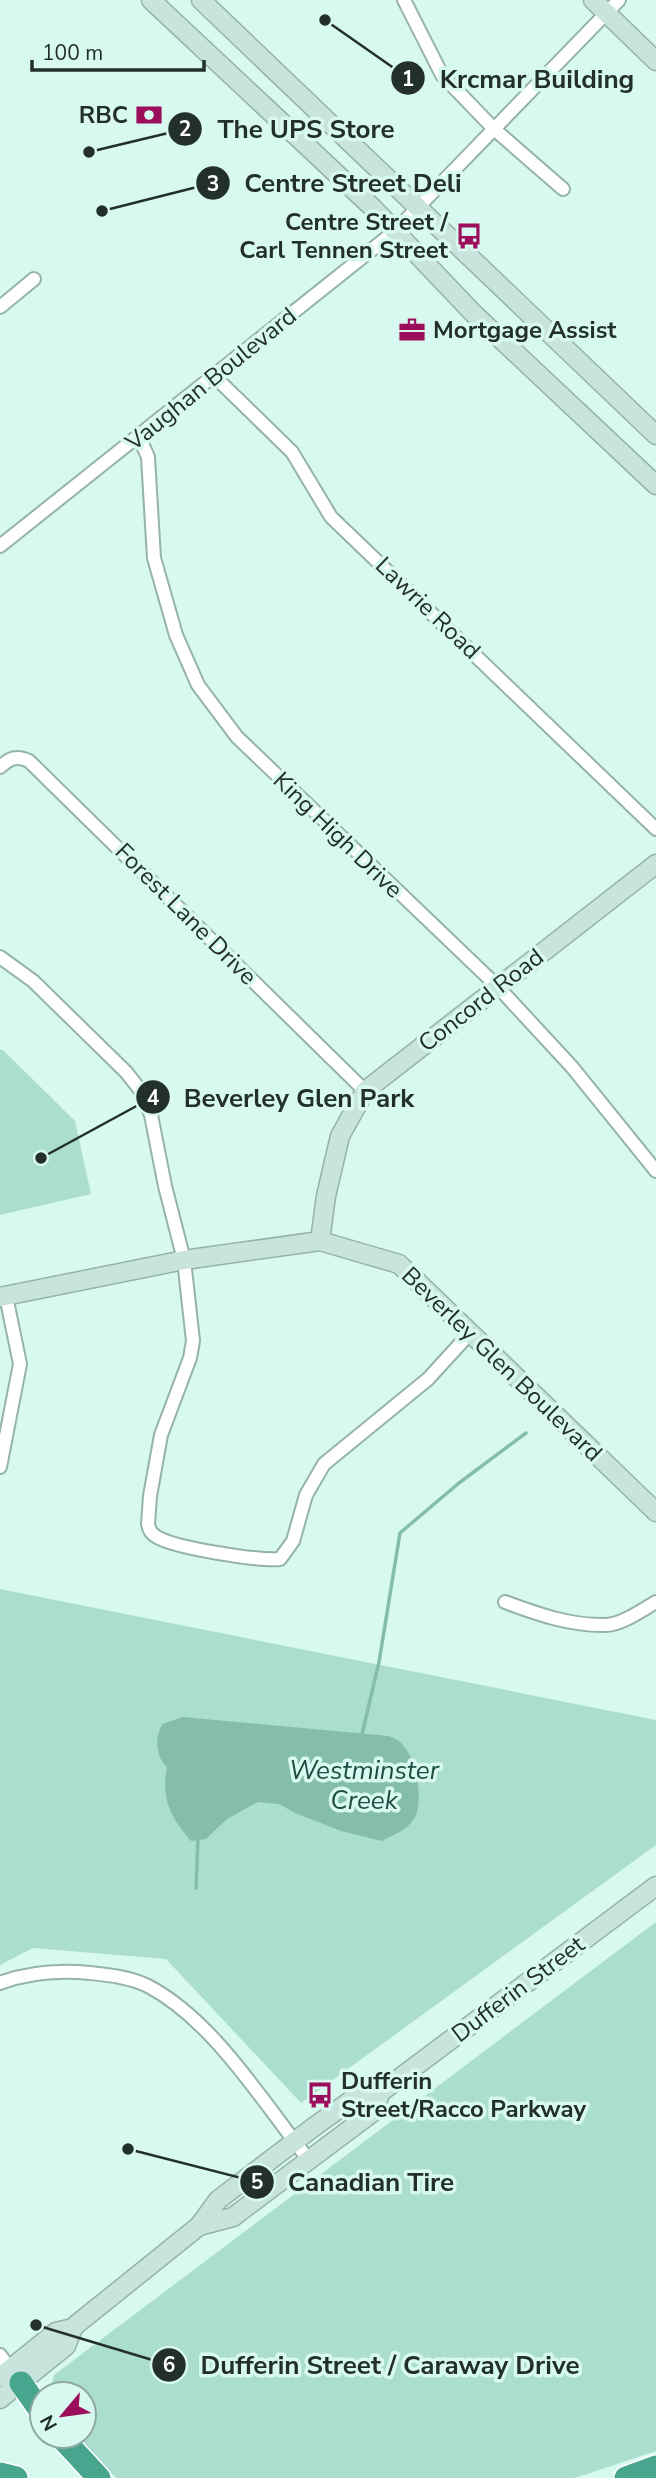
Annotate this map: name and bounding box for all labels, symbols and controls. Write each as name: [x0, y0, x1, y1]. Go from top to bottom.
scale bar: [32, 28, 203, 72]
text: 100 m: [42, 39, 103, 67]
callout: Krcmar Building: [391, 55, 648, 102]
text: Krcmar Building: [440, 62, 634, 97]
text: 1: [402, 65, 414, 93]
place label: RBC: [79, 99, 128, 131]
bank icon: RBC: [134, 100, 164, 130]
callout: The UPS Store: [168, 105, 408, 152]
text: The UPS Store: [217, 112, 395, 147]
text: 2: [179, 115, 191, 143]
callout: Centre Street Deli: [196, 160, 476, 207]
text: Centre Street Deli: [244, 166, 462, 201]
text: 3: [207, 170, 219, 198]
place label: Centre Street / Carl Tennen Street: [239, 206, 449, 266]
bus stop icon: Centre Street / Carl Tennen Street: [454, 221, 484, 251]
street label: Vaughan Boulevard: [118, 300, 303, 459]
place label: Mortgage Assist: [433, 314, 617, 346]
office icon: Mortgage Assist: [397, 315, 427, 345]
street label: Lawrie Road: [368, 550, 488, 666]
street label: King High Drive: [266, 765, 410, 905]
street label: Forest Lane Drive: [108, 836, 264, 992]
street label: Concord Road: [412, 941, 550, 1059]
callout: Beverley Glen Park: [135, 1074, 429, 1121]
text: Beverley Glen Park: [184, 1081, 415, 1116]
text: 4: [147, 1084, 160, 1112]
street label: Beverley Glen Boulevard: [395, 1260, 609, 1468]
water label: Westminster Creek: [289, 1753, 440, 1818]
street label: Dufferin Street: [445, 1928, 591, 2050]
place label: Dufferin Street/Racco Parkway: [341, 2065, 587, 2125]
bus stop icon: Dufferin Street/Racco Parkway: [305, 2080, 335, 2110]
callout: Canadian Tire: [239, 2158, 468, 2205]
text: Canadian Tire: [288, 2165, 454, 2200]
text: 5: [251, 2168, 263, 2196]
callout: Dufferin Street / Caraway Drive: [151, 2341, 593, 2388]
text: Dufferin Street / Caraway Drive: [201, 2348, 579, 2383]
text: 6: [163, 2351, 175, 2379]
north arrow: [28, 2380, 98, 2450]
text: N: [34, 2410, 64, 2435]

